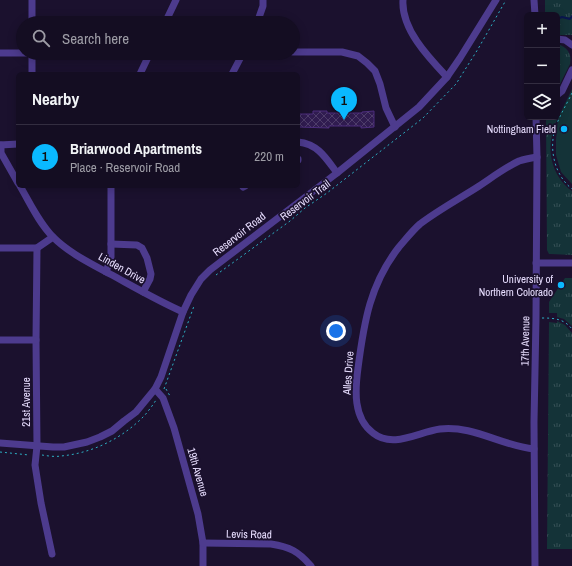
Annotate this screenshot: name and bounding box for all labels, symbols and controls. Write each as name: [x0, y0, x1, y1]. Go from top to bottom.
map controls: [524, 12, 560, 120]
button: +: [524, 12, 560, 48]
search box: [16, 16, 300, 60]
icon: search: [30, 27, 52, 49]
text: Search here: [62, 28, 129, 49]
button: −: [524, 48, 560, 84]
button: layers: [524, 84, 560, 120]
text: Nearby: [32, 87, 79, 110]
pin: 1: [331, 87, 357, 120]
place label: Nottingham Field: [487, 122, 556, 136]
marker: Nottingham Field: [559, 124, 569, 134]
text: Briarwood Apartments: [70, 138, 202, 159]
text: 1: [42, 148, 48, 165]
text: 220 m: [254, 148, 284, 165]
text: Place · Reservoir Road: [70, 159, 180, 176]
street label: Reservoir Trail: [277, 177, 333, 223]
street label: Reservoir Road: [210, 209, 268, 259]
street label: Linden Drive: [96, 249, 148, 287]
place label: University of Northern Colorado: [479, 272, 553, 299]
marker: University of Northern Colorado: [556, 280, 566, 290]
street label: 17th Avenue: [518, 316, 532, 366]
your location: [326, 321, 346, 341]
street label: Alles Drive: [339, 351, 357, 396]
street label: 21st Avenue: [19, 377, 33, 427]
street label: 19th Avenue: [184, 446, 212, 498]
street label: Levis Road: [226, 527, 272, 541]

